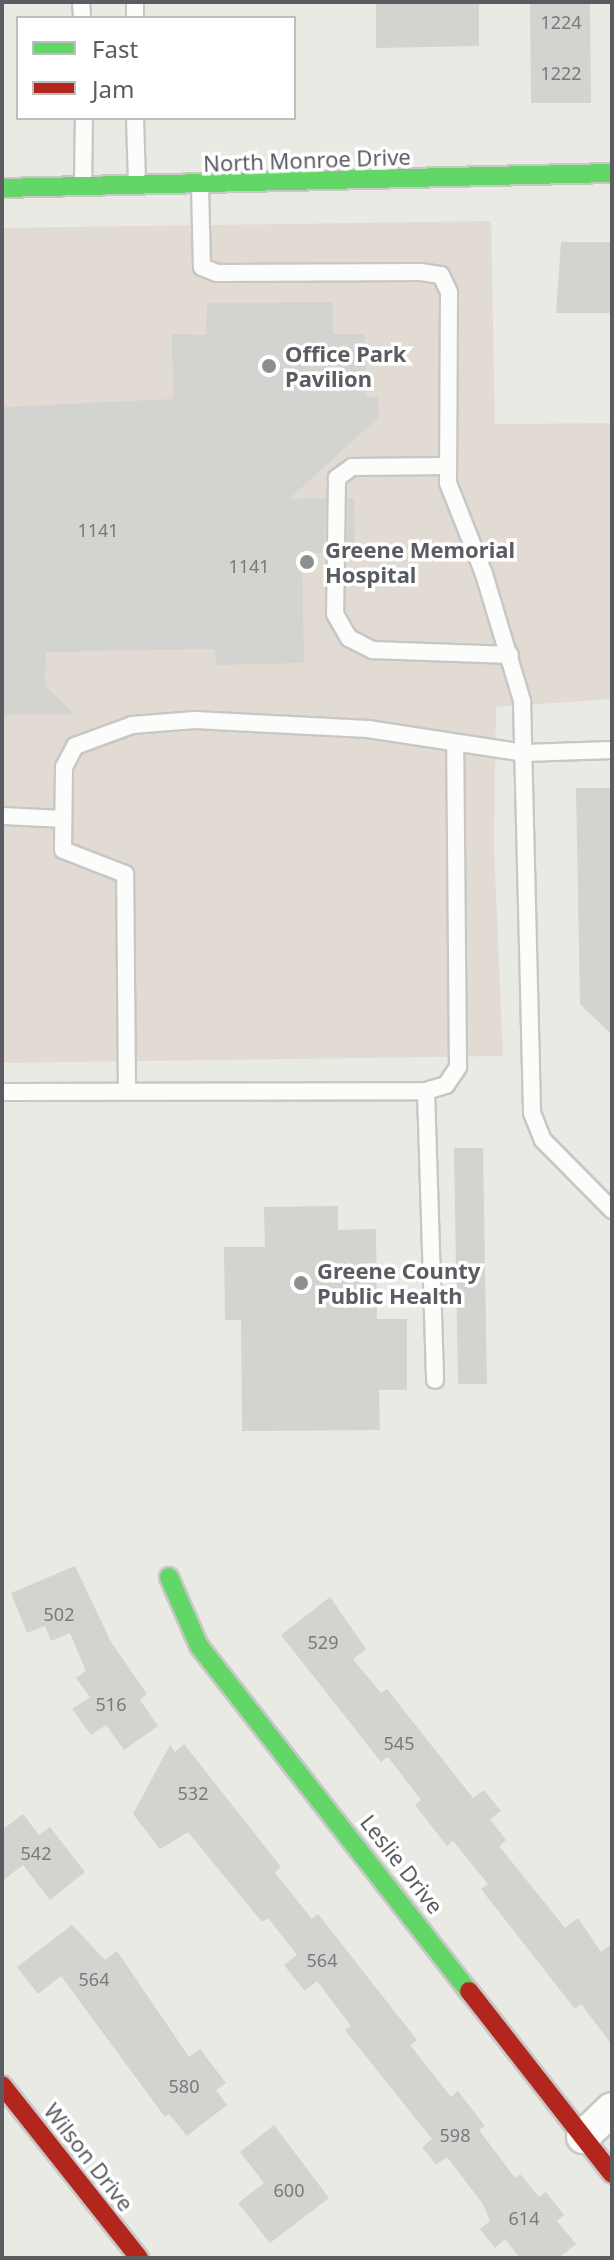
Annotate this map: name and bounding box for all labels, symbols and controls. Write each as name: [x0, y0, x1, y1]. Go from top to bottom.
house number: 1224: [540, 11, 582, 33]
legend: [16, 16, 296, 120]
text: Fast: [92, 32, 138, 65]
house number: 1222: [540, 62, 582, 84]
text: Jam: [92, 72, 134, 105]
street label: North Monroe Drive: [203, 143, 411, 177]
place label: Office Park Pavilion: [285, 340, 406, 392]
marker: Office Park Pavilion: [260, 357, 278, 375]
house number: 1141: [77, 519, 119, 541]
place label: Greene Memorial Hospital: [325, 536, 515, 588]
marker: Greene Memorial Hospital: [296, 551, 318, 573]
house number: 1141: [228, 555, 270, 577]
place label: Greene County Public Health: [317, 1257, 480, 1308]
marker: Greene County Public Health: [292, 1274, 310, 1292]
house number: 502: [44, 1603, 74, 1625]
house number: 529: [308, 1631, 338, 1653]
house number: 516: [96, 1693, 126, 1715]
house number: 545: [384, 1732, 414, 1754]
house number: 532: [178, 1782, 208, 1804]
street label: Leslie Drive: [355, 1809, 449, 1919]
house number: 542: [21, 1842, 51, 1864]
house number: 564: [307, 1949, 337, 1971]
house number: 564: [79, 1968, 109, 1990]
house number: 580: [169, 2075, 199, 2097]
street label: Wilson Drive: [39, 2098, 139, 2216]
house number: 598: [440, 2124, 470, 2146]
house number: 600: [274, 2179, 304, 2201]
house number: 614: [509, 2207, 539, 2229]

